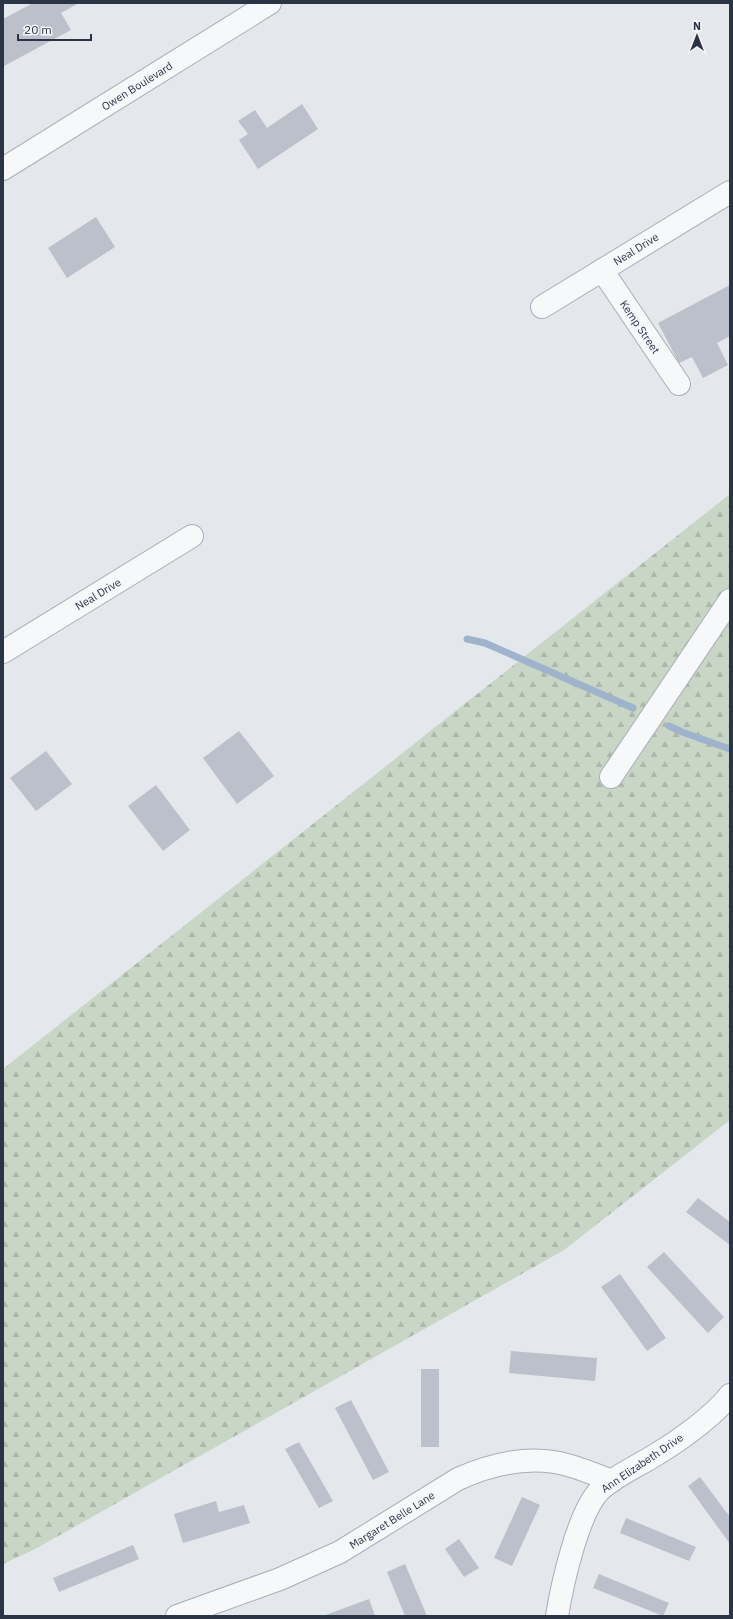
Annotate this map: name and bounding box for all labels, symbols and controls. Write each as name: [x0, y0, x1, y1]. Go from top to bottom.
scale bar: [18, 16, 91, 42]
north arrow: [677, 16, 717, 56]
text: N: [693, 19, 701, 33]
text: 20 m: [24, 22, 52, 37]
street label: Owen Boulevard: [99, 59, 175, 113]
street label: Neal Drive: [611, 230, 661, 268]
street label: Kemp Street: [617, 298, 663, 357]
street label: Neal Drive: [73, 575, 123, 613]
street label: Ann Elizabeth Drive: [598, 1430, 686, 1496]
street label: Margaret Belle Lane: [347, 1488, 437, 1552]

